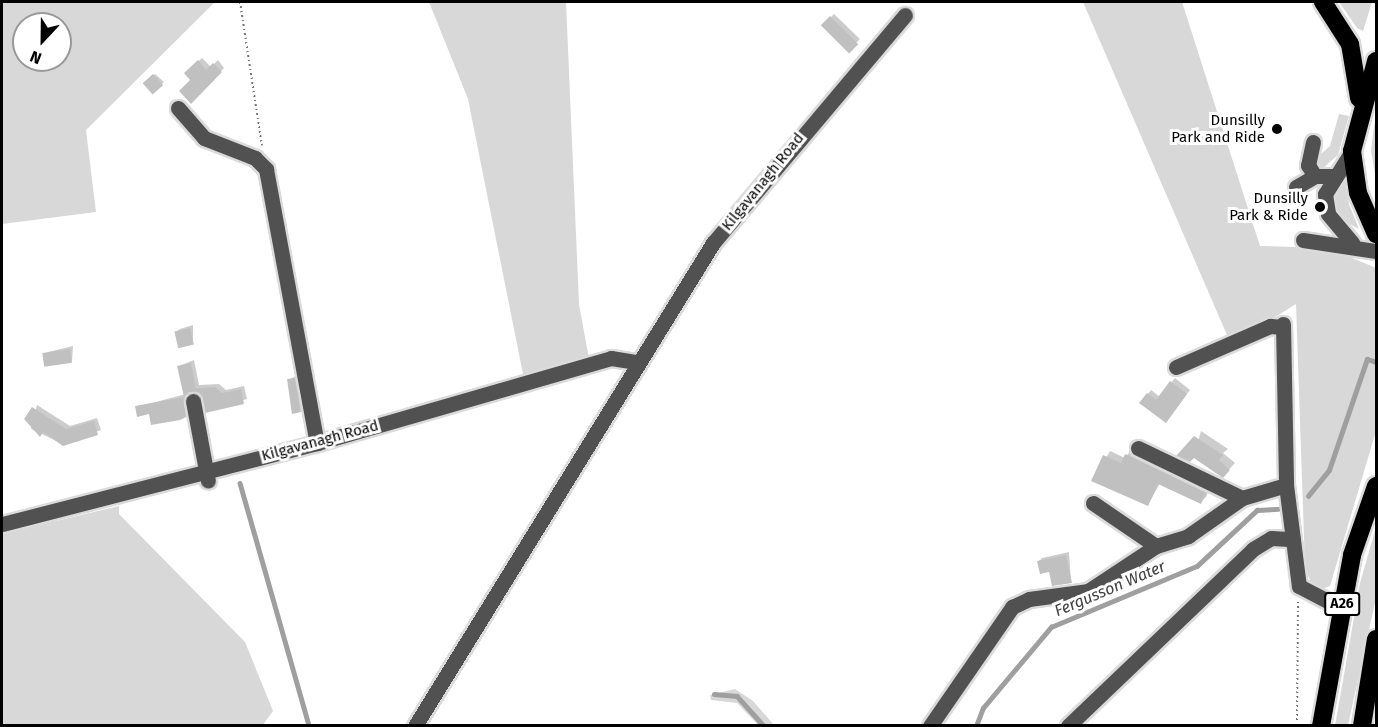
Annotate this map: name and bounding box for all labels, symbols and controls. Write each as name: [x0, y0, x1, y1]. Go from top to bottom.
north arrow: [12, 12, 72, 72]
text: N: [27, 47, 44, 68]
place label: Dunsilly Park and Ride: [1171, 111, 1265, 146]
marker: Dunsilly Park and Ride: [1270, 122, 1284, 136]
street label: Kilgavanagh Road: [718, 130, 808, 234]
place label: Dunsilly Park & Ride: [1229, 189, 1308, 224]
marker: Dunsilly Park & Ride: [1313, 200, 1327, 214]
street label: Kilgavanagh Road: [260, 417, 380, 465]
water label: Fergusson Water: [1052, 557, 1168, 621]
road number: A26: [1324, 593, 1360, 615]

